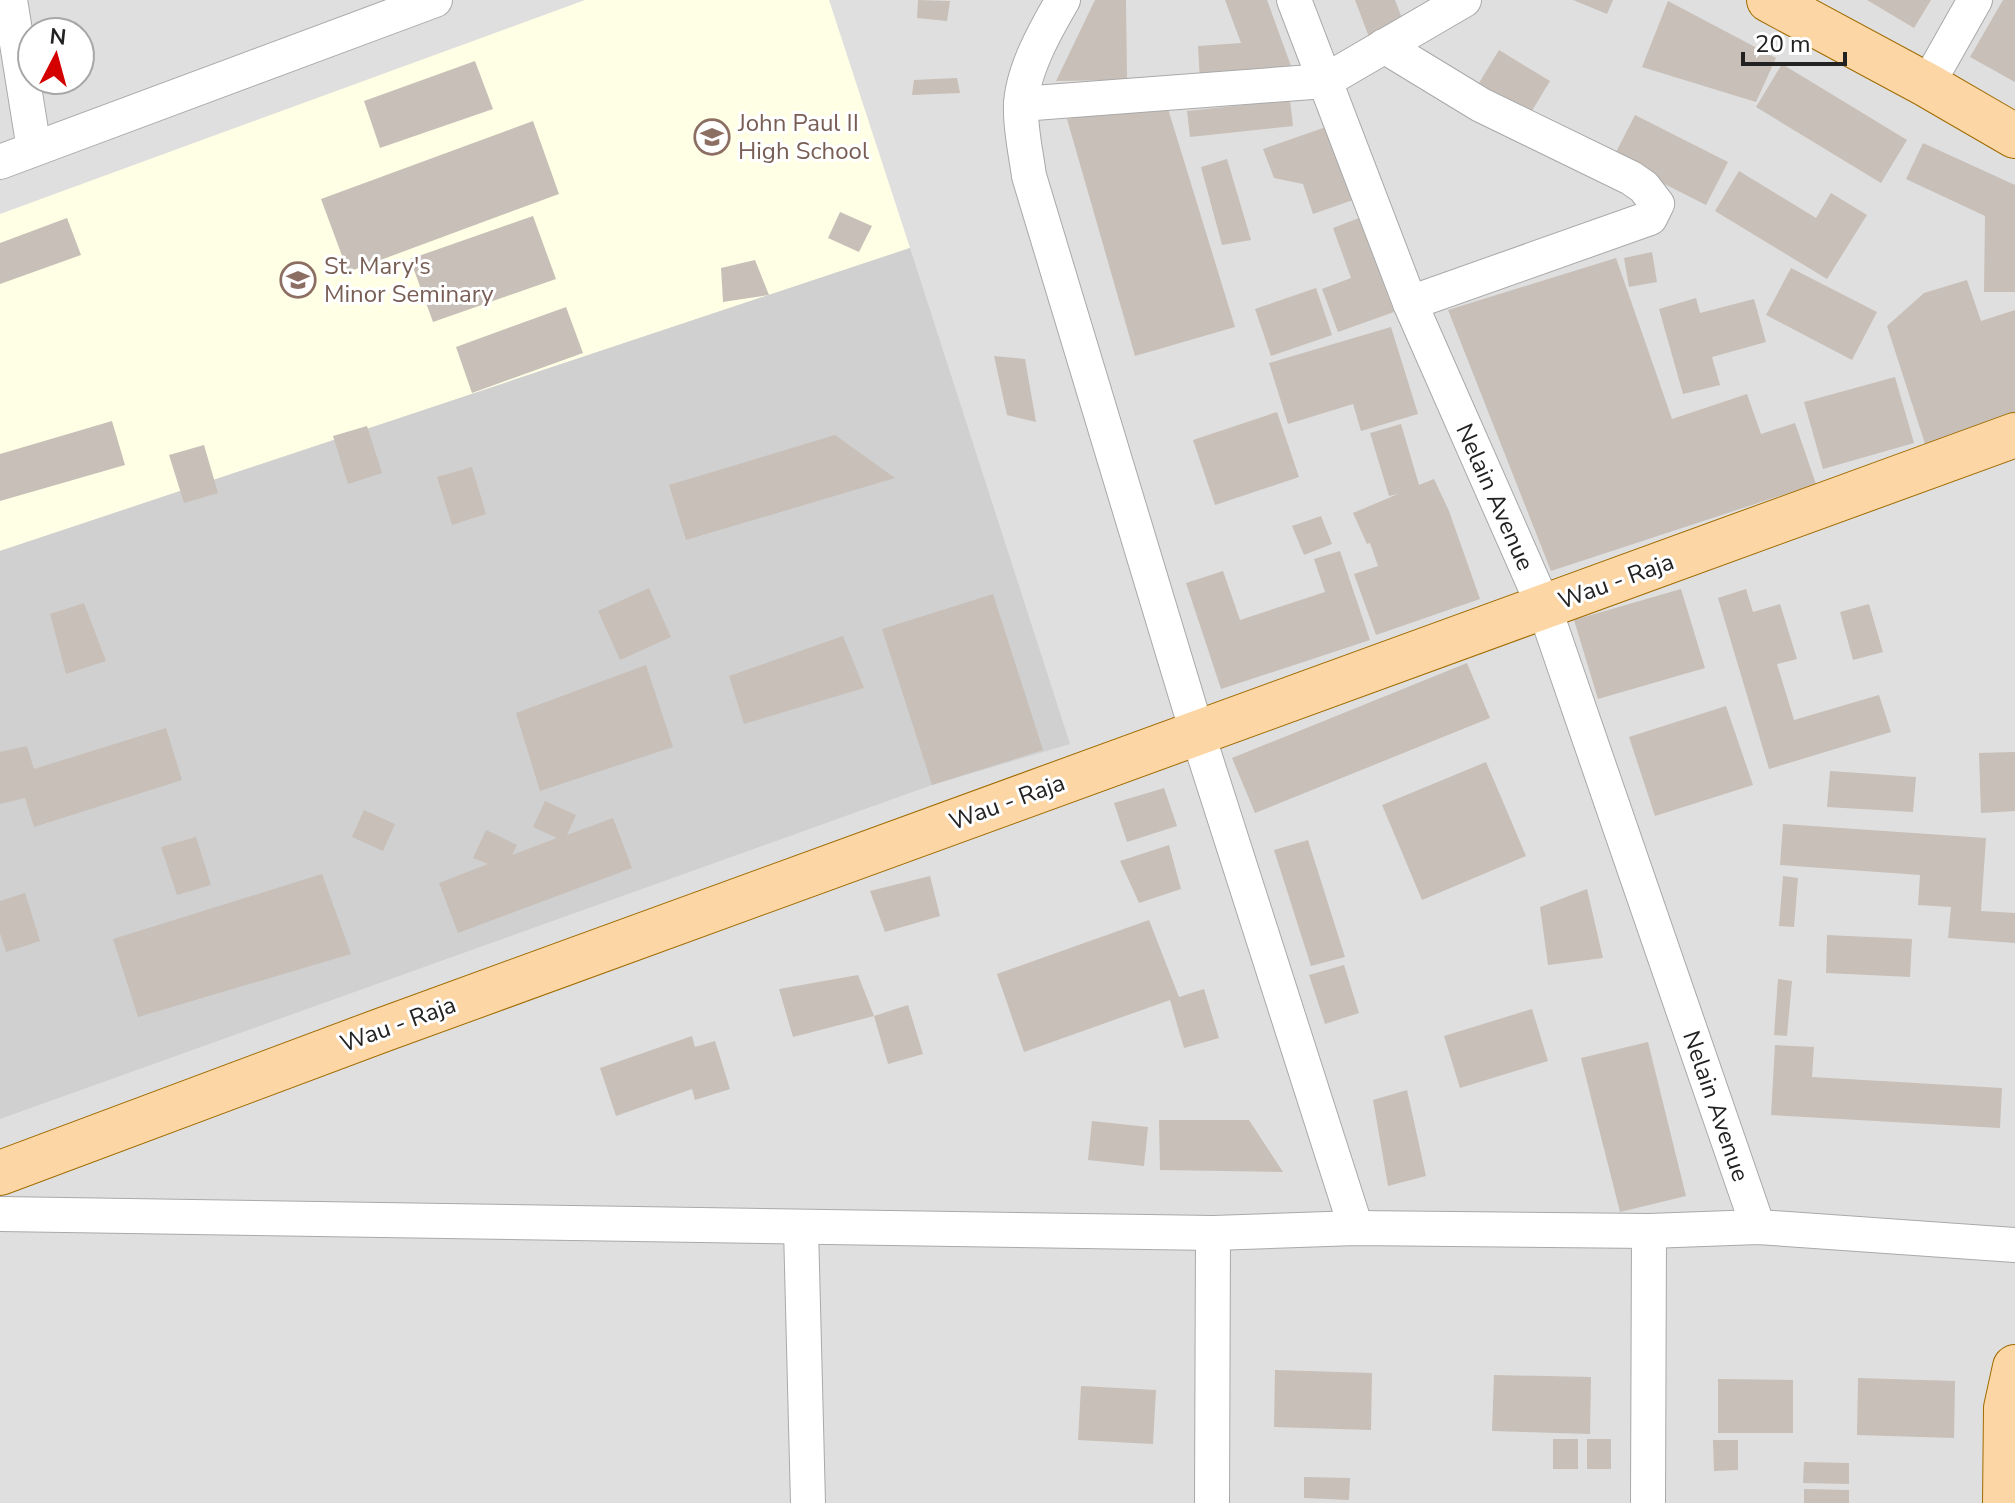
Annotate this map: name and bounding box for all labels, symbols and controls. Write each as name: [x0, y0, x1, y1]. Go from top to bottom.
north arrow: [16, 16, 96, 96]
scale bar: [1743, 16, 1845, 66]
text: N: [48, 21, 68, 53]
text: 20 m: [1755, 28, 1811, 60]
place label: John Paul II High School: [737, 107, 869, 167]
school or university icon: John Paul II High School: [693, 118, 731, 156]
place label: St. Mary's Minor Seminary: [324, 250, 494, 310]
school or university icon: St. Mary's Minor Seminary: [279, 261, 317, 299]
street label: Nelain Avenue: [1448, 419, 1542, 575]
street label: Wau - Raja: [1554, 545, 1678, 617]
street label: Wau - Raja: [945, 766, 1069, 838]
street label: Wau - Raja: [336, 988, 460, 1060]
street label: Nelain Avenue: [1675, 1026, 1757, 1186]

